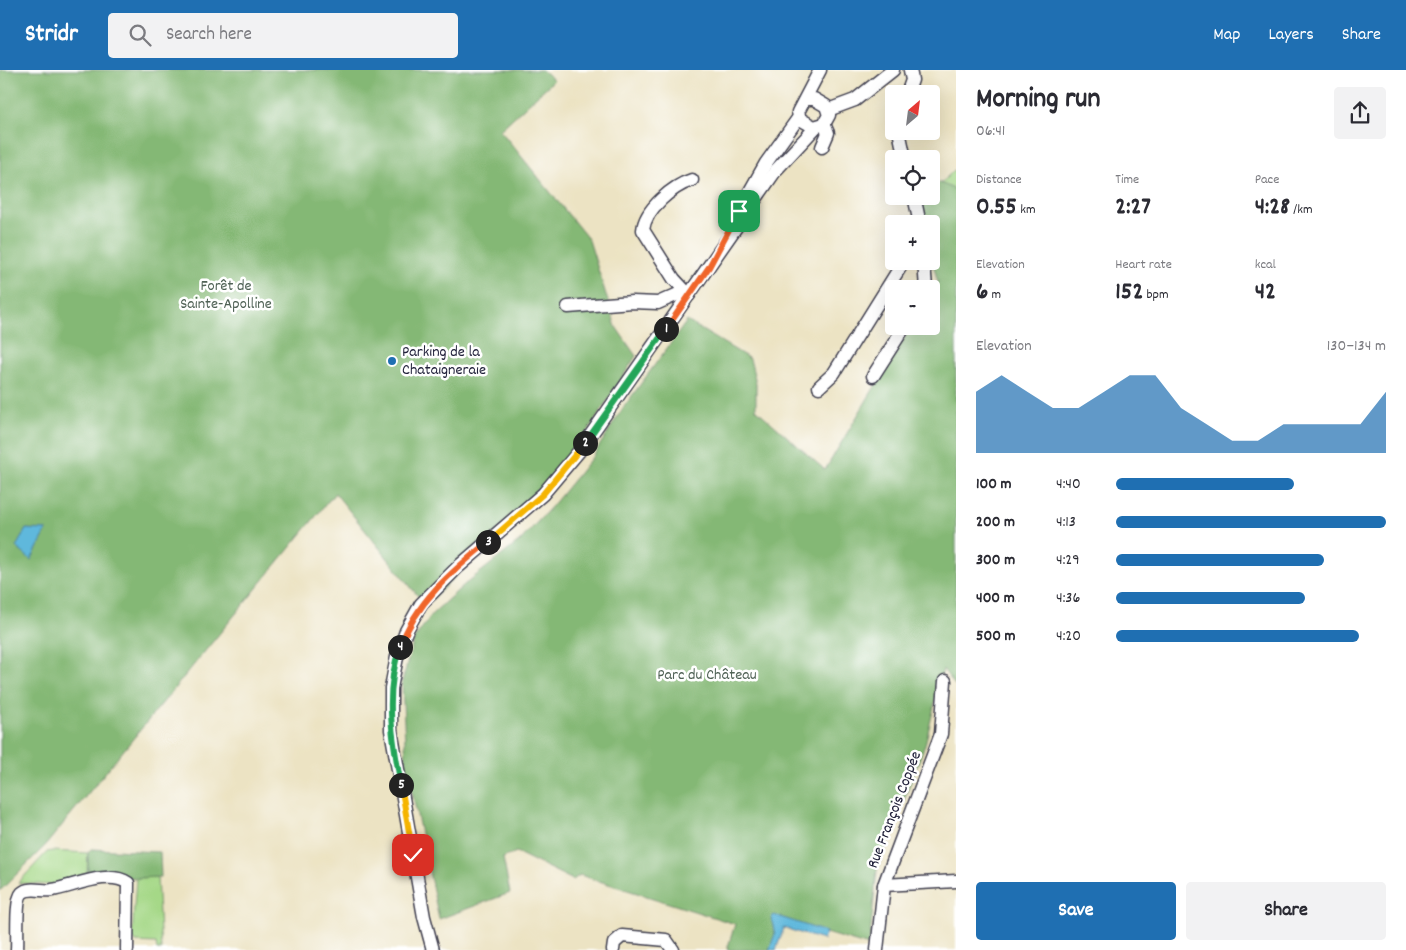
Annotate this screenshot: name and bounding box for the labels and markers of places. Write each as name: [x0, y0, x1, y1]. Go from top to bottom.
pin: [718, 190, 760, 232]
pin: 1: [654, 316, 678, 342]
place label: Parking de la Chataigneraie: [402, 341, 486, 382]
marker: Parking de la Chataigneraie: [386, 355, 398, 367]
pin: 2: [572, 430, 598, 456]
pin: 3: [476, 530, 500, 554]
pin: 4: [388, 634, 412, 660]
pin: 5: [388, 772, 414, 798]
pin: [392, 834, 434, 876]

